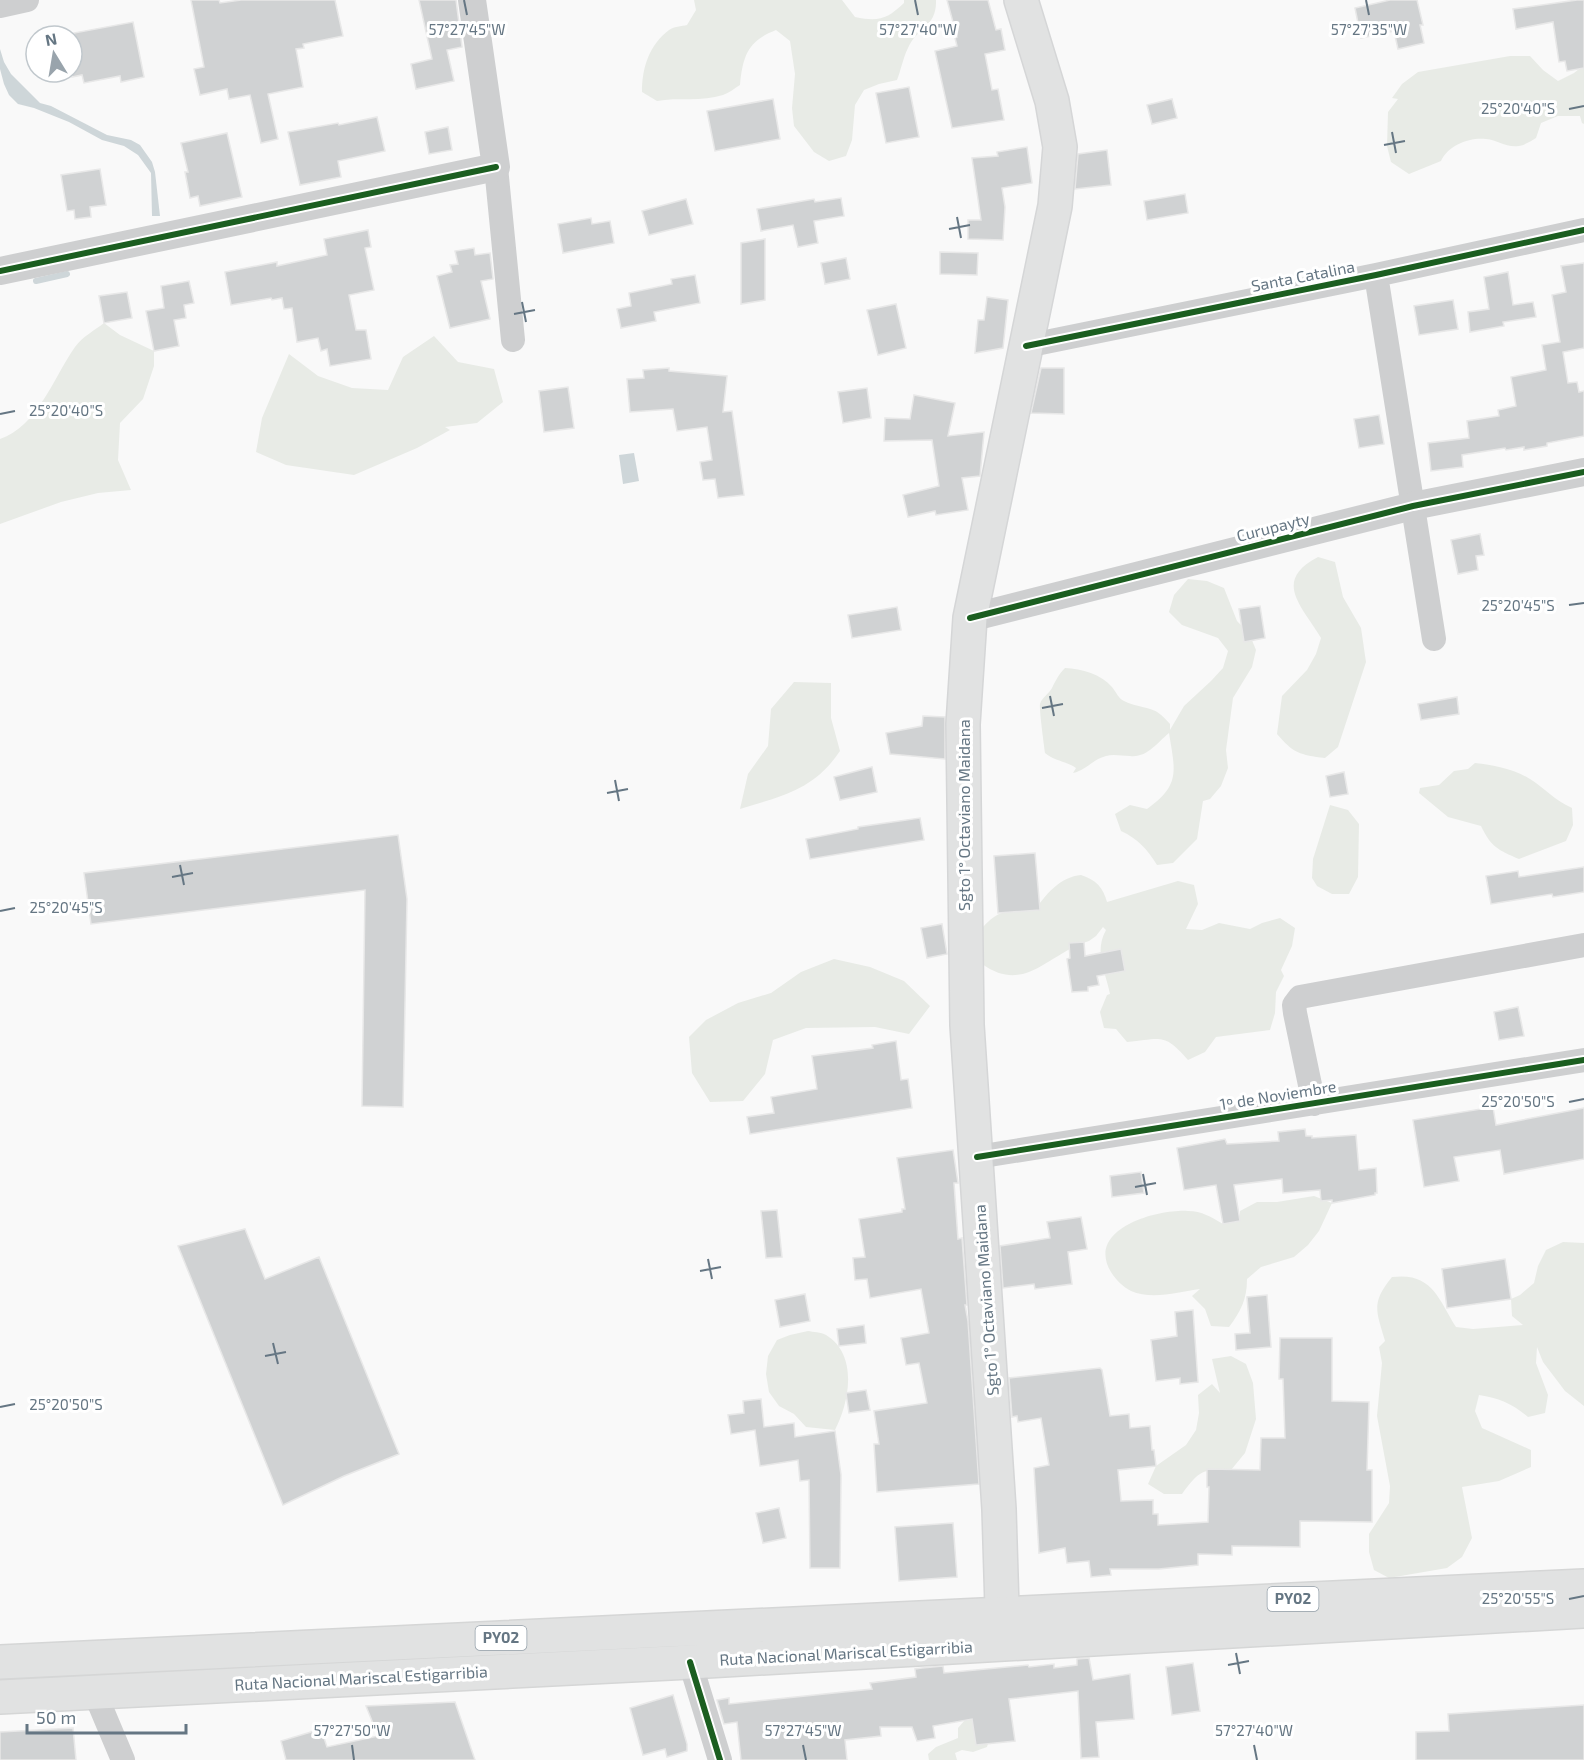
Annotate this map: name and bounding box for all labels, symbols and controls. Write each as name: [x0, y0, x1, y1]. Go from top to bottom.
text: 57°27'45"W: [429, 20, 505, 38]
text: 57°27'40"W: [879, 20, 957, 38]
text: 57°27'35"W: [1331, 20, 1407, 38]
north arrow: [24, 24, 84, 84]
text: N: [44, 28, 59, 49]
text: 25°20'40"S: [1481, 99, 1555, 117]
street label: Santa Catalina: [1250, 256, 1356, 295]
text: 25°20'40"S: [29, 401, 103, 419]
street label: Curupayty: [1234, 508, 1312, 545]
text: 25°20'45"S: [1481, 596, 1555, 614]
street label: Sgto 1° Octaviano Maidana: [954, 719, 973, 911]
text: 25°20'45"S: [29, 898, 103, 916]
street label: 1º de Noviembre: [1218, 1076, 1337, 1113]
text: 25°20'50"S: [1481, 1092, 1555, 1110]
street label: Sgto 1° Octaviano Maidana: [969, 1204, 1002, 1396]
text: 25°20'50"S: [29, 1395, 103, 1413]
road number: PY02: [1268, 1587, 1318, 1611]
text: 25°20'55"S: [1482, 1589, 1554, 1607]
road number: PY02: [476, 1626, 526, 1650]
street label: Ruta Nacional Mariscal Estigarribia: [719, 1636, 973, 1669]
street label: Ruta Nacional Mariscal Estigarribia: [234, 1661, 488, 1694]
scale bar: [27, 1697, 186, 1735]
text: 50 m: [36, 1706, 76, 1728]
text: 57°27'50"W: [313, 1721, 391, 1739]
text: 57°27'45"W: [765, 1721, 841, 1739]
text: 57°27'40"W: [1215, 1721, 1293, 1739]

